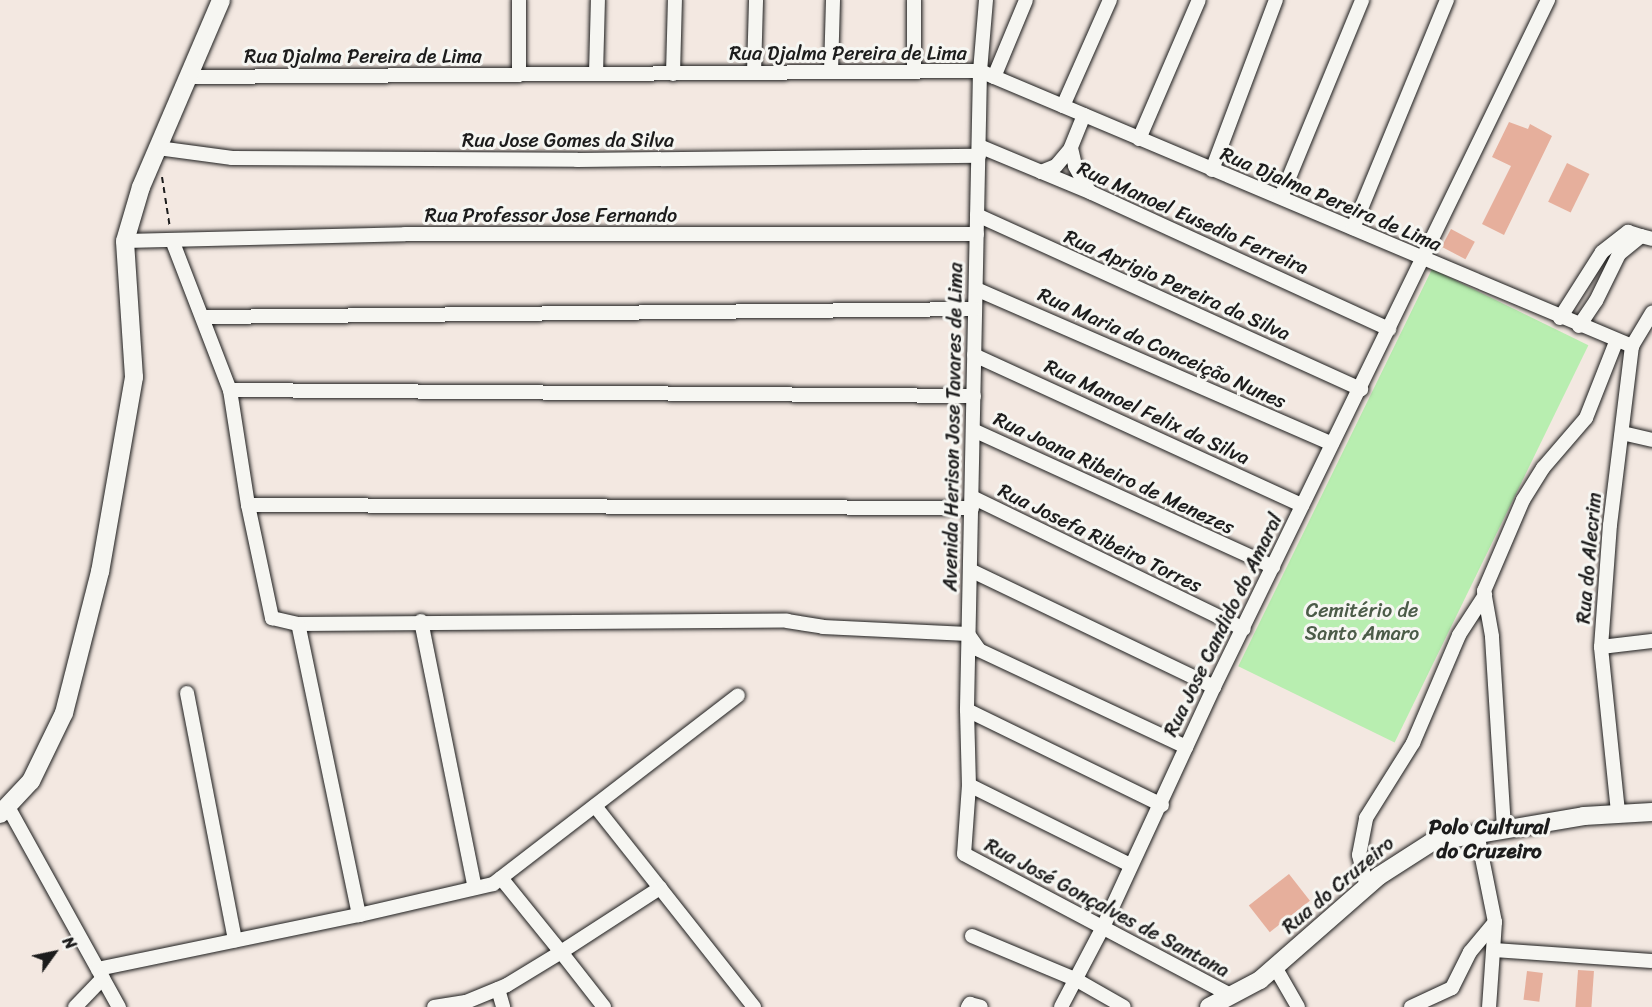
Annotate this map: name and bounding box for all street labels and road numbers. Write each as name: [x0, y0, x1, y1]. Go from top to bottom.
street label: Rua Djalma Pereira de Lima: [729, 41, 967, 65]
street label: Rua Djalma Pereira de Lima: [244, 44, 482, 68]
street label: Rua Jose Gomes da Silva: [461, 128, 675, 152]
street label: Rua Djalma Pereira de Lima: [1216, 141, 1446, 257]
street label: Rua Manoel Eusedio Ferreira: [1074, 156, 1312, 280]
street label: Rua Professor Jose Fernando: [424, 203, 678, 227]
street label: Rua Aprigio Pereira da Silva: [1060, 224, 1294, 346]
street label: Avenida Herison Jose Tavares de Lima: [938, 263, 968, 591]
street label: Rua Maria da Conceição Nunes: [1034, 282, 1290, 414]
street label: Rua Manoel Felix da Silva: [1041, 354, 1253, 470]
street label: Rua Joana Ribeiro de Menezes: [990, 407, 1238, 539]
street label: Rua Josefa Ribeiro Torres: [994, 478, 1206, 598]
street label: Rua do Alecrim: [1571, 491, 1607, 625]
street label: Rua Jose Candido do Amaral: [1158, 509, 1288, 741]
street label: Rua do Cruzeiro: [1277, 831, 1399, 939]
street label: Rua José Gonçalves de Santana: [980, 833, 1234, 983]

